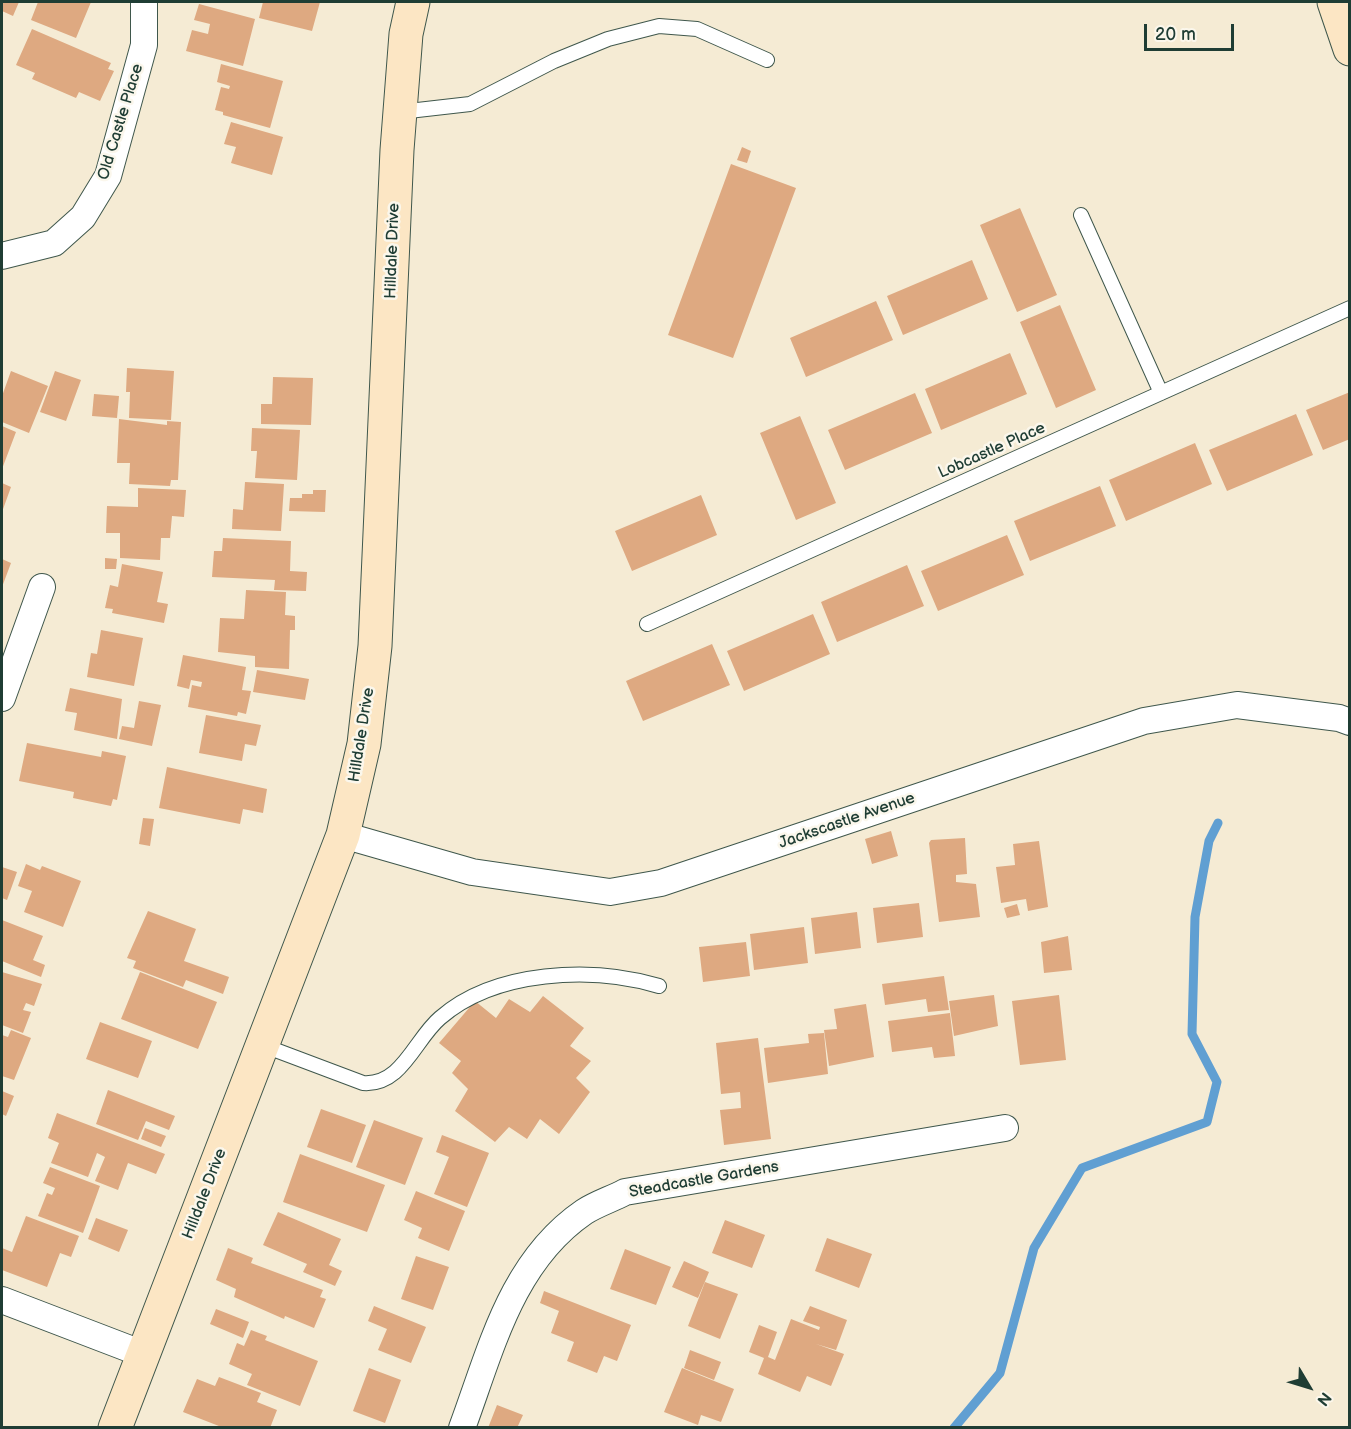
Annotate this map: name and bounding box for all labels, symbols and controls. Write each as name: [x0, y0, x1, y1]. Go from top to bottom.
scale bar: [1147, 12, 1237, 50]
text: 20 m: [1155, 24, 1196, 45]
street label: Old Castle Place: [94, 62, 148, 182]
street label: Hilldale Drive: [382, 203, 404, 299]
street label: Lobcastle Place: [936, 419, 1048, 483]
street label: Hilldale Drive: [345, 686, 379, 784]
street label: Jackscastle Avenue: [776, 789, 918, 853]
street label: Hilldale Drive: [179, 1146, 231, 1242]
street label: Steadcastle Gardens: [628, 1157, 780, 1203]
north arrow: [1279, 1357, 1339, 1417]
text: N: [1312, 1388, 1335, 1409]

